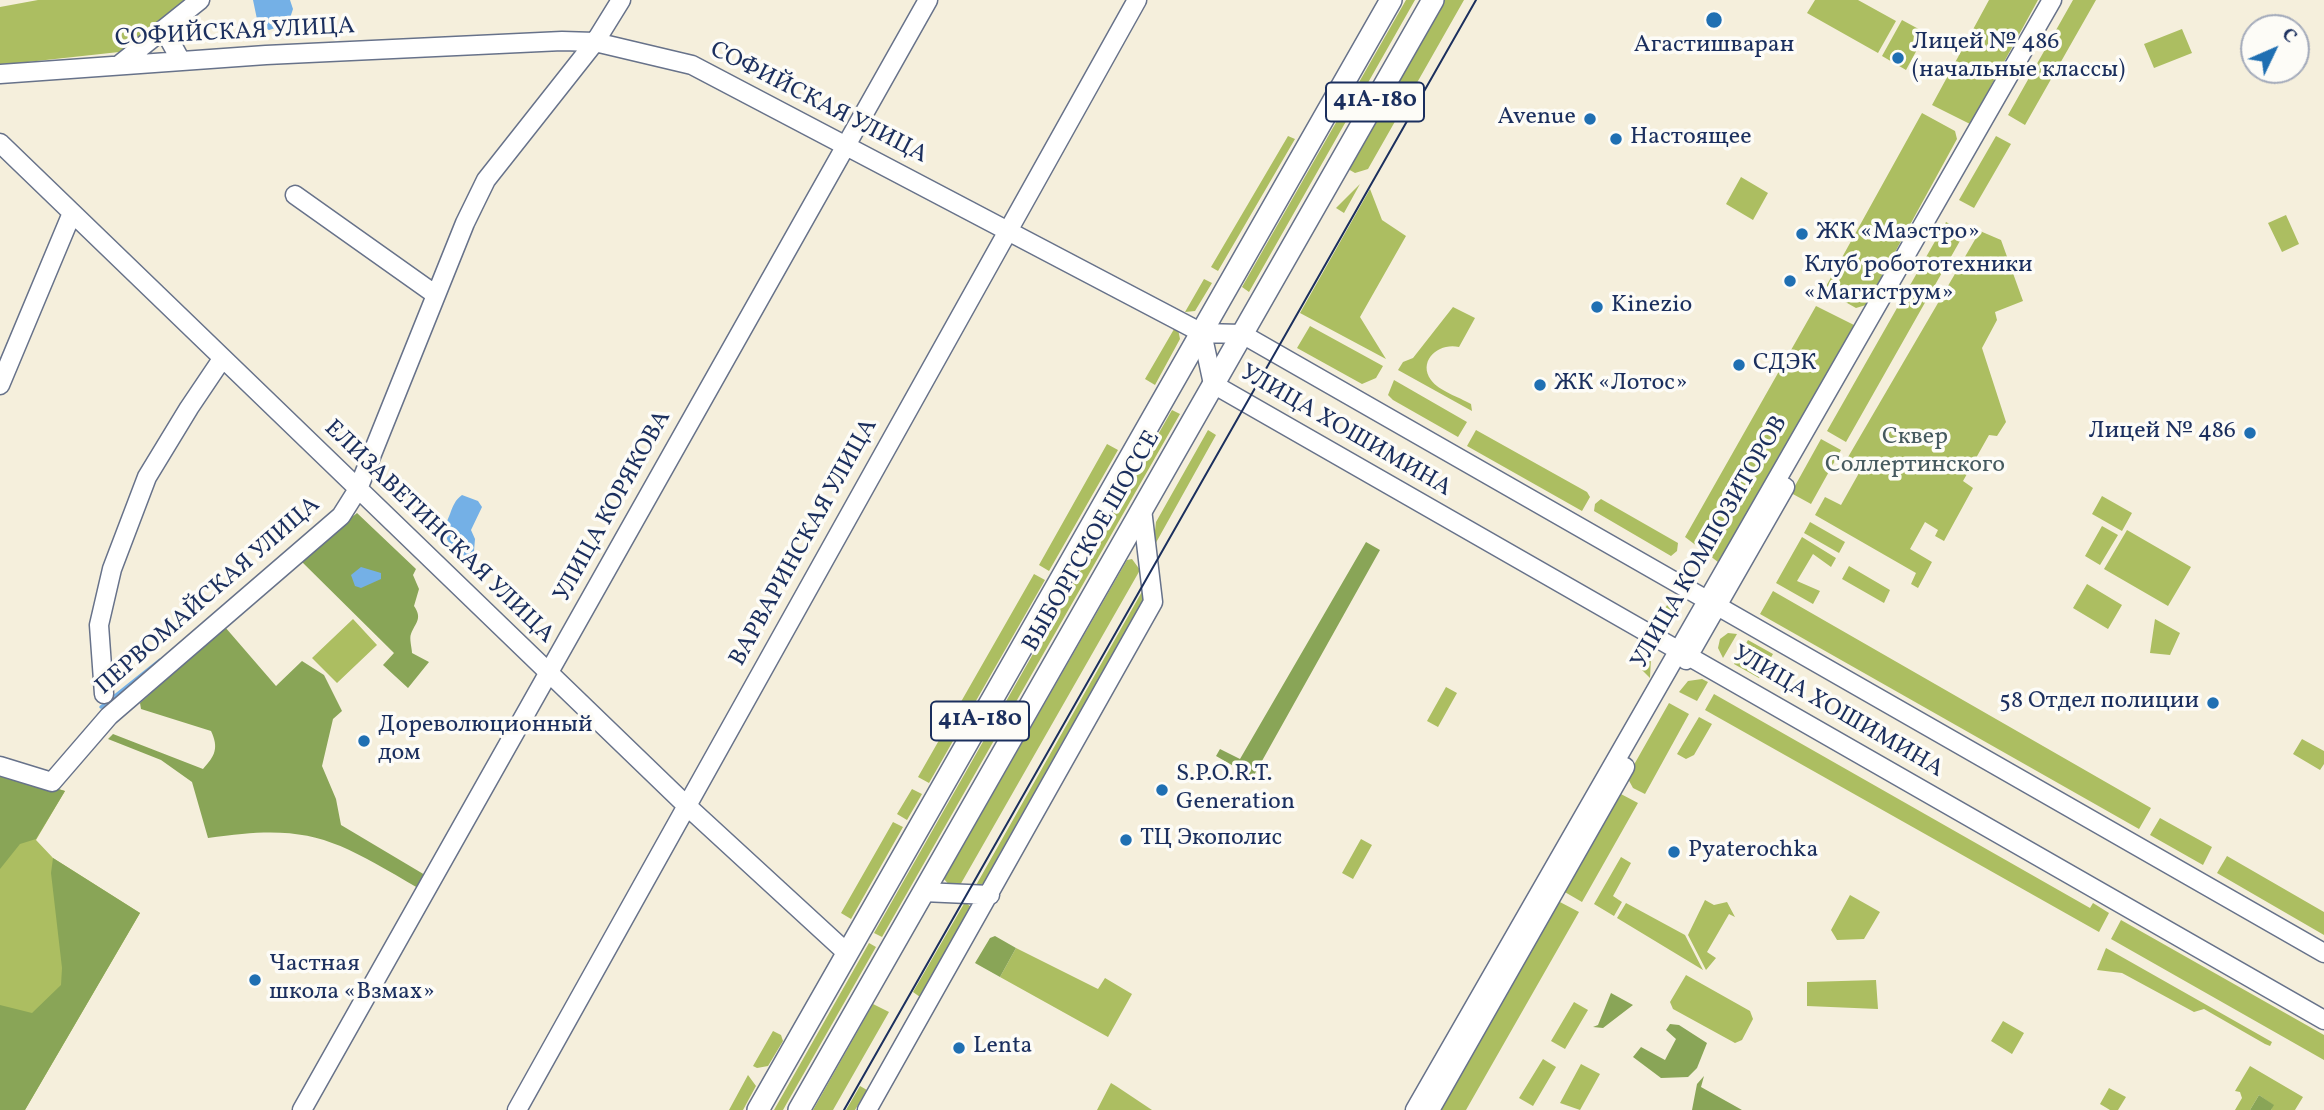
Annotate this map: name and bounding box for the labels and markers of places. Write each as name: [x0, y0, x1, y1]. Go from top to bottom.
marker: Агастишваран: [1704, 10, 1724, 30]
place label: Лицей № 486 (начальные классы): [1912, 30, 2125, 86]
place label: Агастишваран: [1634, 33, 1794, 61]
marker: Лицей № 486 (начальные классы): [1890, 50, 1906, 66]
place label: Avenue: [1497, 105, 1576, 133]
marker: Avenue: [1582, 111, 1598, 127]
place label: Настоящее: [1630, 125, 1752, 153]
marker: Настоящее: [1608, 131, 1624, 147]
place label: ЖК «Маэстро»: [1816, 220, 1980, 248]
marker: ЖК «Маэстро»: [1794, 226, 1810, 242]
place label: Клуб робототехники «Магиструм»: [1804, 253, 2033, 309]
marker: Клуб робототехники «Магиструм»: [1782, 273, 1798, 289]
place label: Kinezio: [1611, 293, 1692, 321]
marker: Kinezio: [1589, 299, 1605, 315]
place label: СДЭК: [1753, 351, 1817, 379]
marker: СДЭК: [1731, 357, 1747, 373]
place label: ЖК «Лотос»: [1554, 371, 1687, 399]
marker: ЖК «Лотос»: [1532, 377, 1548, 393]
place label: Лицей № 486: [2088, 419, 2236, 447]
marker: Лицей № 486: [2242, 425, 2258, 441]
place label: 58 Отдел полиции: [1999, 689, 2199, 717]
marker: 58 Отдел полиции: [2205, 695, 2221, 711]
place label: Дореволюционный дом: [378, 713, 593, 769]
marker: Дореволюционный дом: [356, 733, 372, 749]
place label: S.P.O.R.T. Generation: [1176, 762, 1295, 818]
marker: S.P.O.R.T. Generation: [1154, 782, 1170, 798]
place label: ТЦ Экополис: [1140, 826, 1282, 854]
marker: ТЦ Экополис: [1118, 832, 1134, 848]
place label: Pyaterochka: [1688, 838, 1818, 866]
marker: Pyaterochka: [1666, 844, 1682, 860]
place label: Частная школа «Взмах»: [269, 952, 435, 1008]
marker: Частная школа «Взмах»: [247, 972, 263, 988]
place label: Lenta: [973, 1034, 1033, 1062]
marker: Lenta: [951, 1040, 967, 1056]

